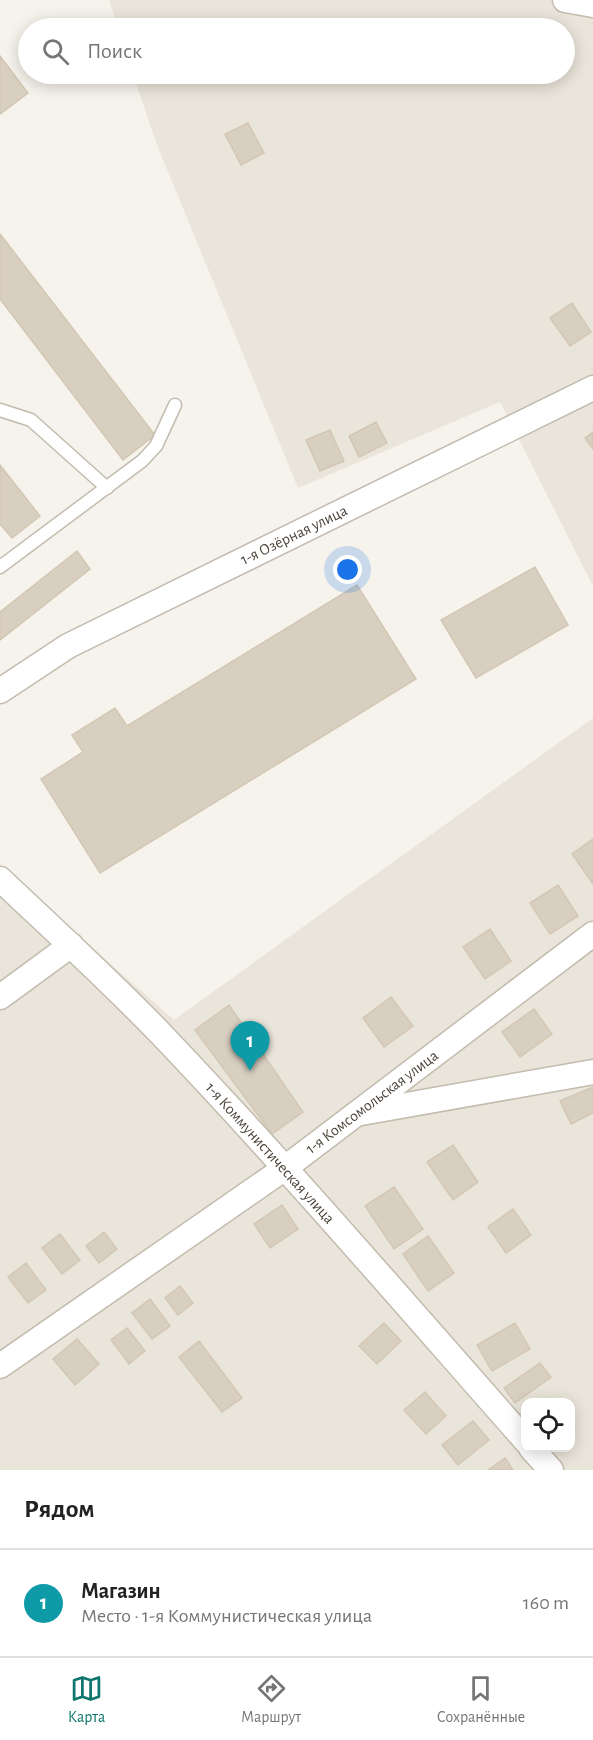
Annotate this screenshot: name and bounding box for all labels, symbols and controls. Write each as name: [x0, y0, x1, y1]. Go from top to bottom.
search box: [18, 18, 575, 84]
icon: search: [39, 35, 72, 68]
text: Поиск: [87, 40, 142, 62]
street label: 1-я Озёрная улица: [238, 502, 350, 569]
your location: [333, 555, 362, 584]
pin: 1: [230, 1022, 270, 1071]
street label: 1-я Комсомольская улица: [303, 1047, 442, 1158]
street label: 1-я Коммунистическая улица: [202, 1079, 338, 1227]
map controls: [521, 1398, 575, 1452]
button: locate: [521, 1398, 575, 1452]
text: Рядом: [24, 1496, 95, 1522]
text: Магазин: [81, 1580, 161, 1602]
text: 1: [40, 1593, 47, 1613]
text: 160 m: [523, 1593, 569, 1613]
text: Место · 1-я Коммунистическая улица: [81, 1606, 372, 1626]
tab: Карта: [68, 1672, 105, 1727]
tab: Маршрут: [241, 1672, 301, 1727]
tab: Сохранённые: [437, 1672, 525, 1727]

